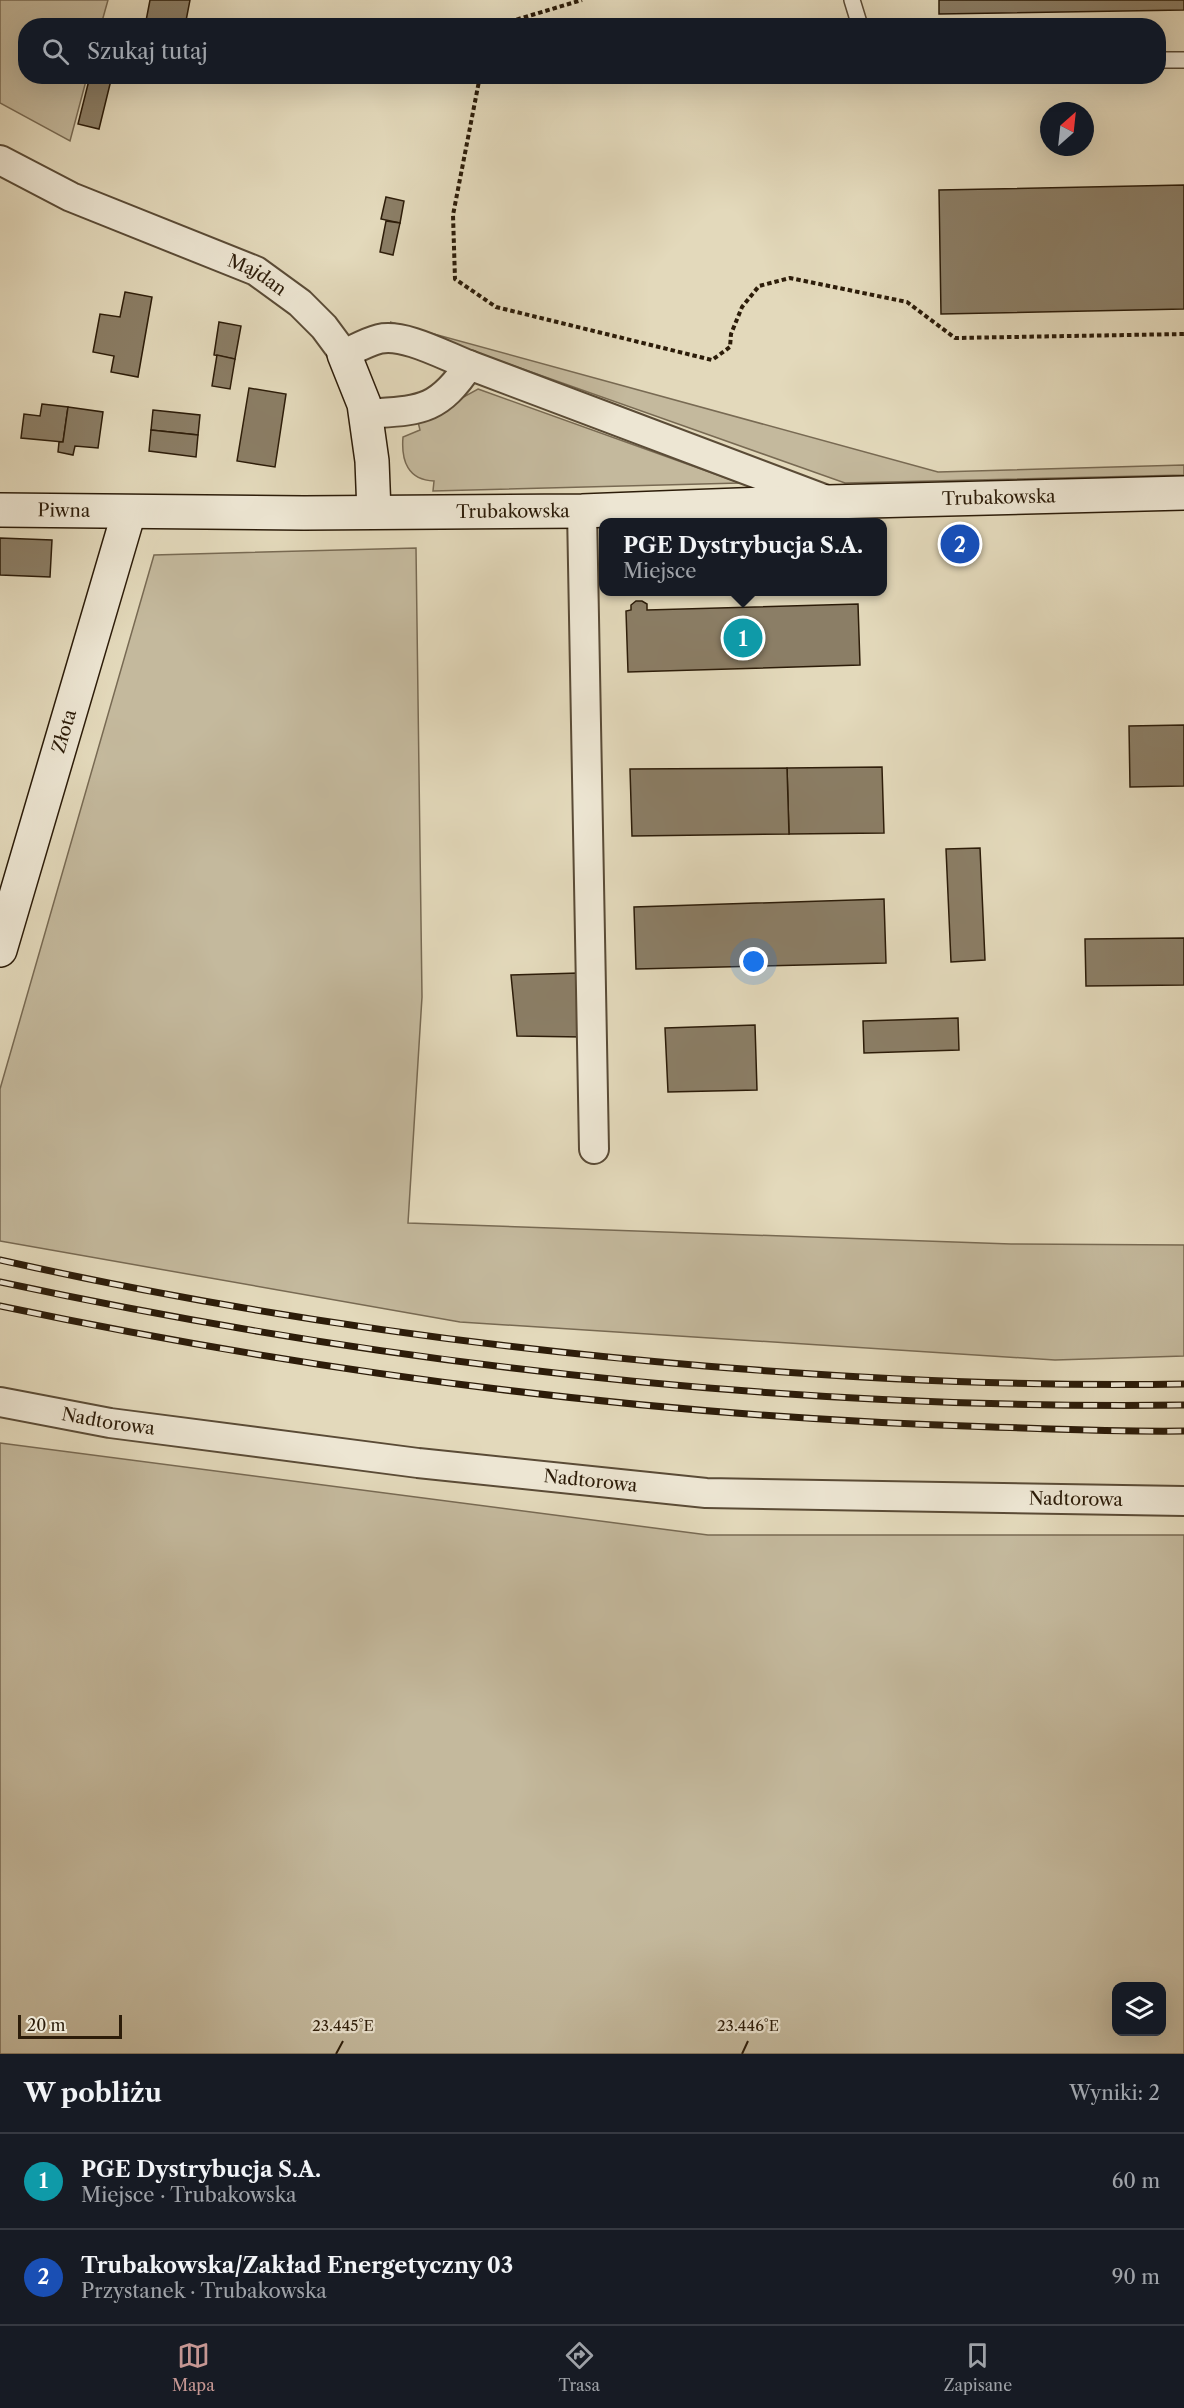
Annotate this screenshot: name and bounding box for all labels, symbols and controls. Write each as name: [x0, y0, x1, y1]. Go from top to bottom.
search box: [18, 18, 1166, 84]
icon: search: [39, 35, 72, 68]
text: Szukaj tutaj: [87, 38, 208, 65]
north arrow: [1040, 102, 1094, 156]
street label: Majdan: [225, 250, 291, 300]
street label: Trubakowska: [942, 485, 1056, 510]
street label: Piwna: [37, 499, 91, 522]
street label: Trubakowska: [456, 500, 570, 523]
popup: [599, 518, 887, 596]
pin: 2: [940, 522, 980, 566]
text: PGE Dystrybucja S.A.: [623, 532, 863, 559]
text: Miejsce: [623, 559, 696, 583]
pin: 1: [724, 616, 762, 660]
street label: Złota: [48, 706, 81, 756]
your location: [739, 947, 768, 976]
street label: Nadtorowa: [60, 1403, 157, 1440]
street label: Nadtorowa: [543, 1465, 639, 1497]
street label: Nadtorowa: [1029, 1487, 1124, 1511]
map controls: [1112, 1982, 1166, 2036]
button: layers: [1112, 1982, 1166, 2036]
scale bar: [18, 2012, 122, 2040]
text: 20 m: [27, 2015, 66, 2035]
text: 23.445°E: [312, 2016, 374, 2035]
text: 23.446°E: [717, 2016, 779, 2035]
text: W pobliżu: [24, 2077, 162, 2109]
text: Wyniki: 2: [1069, 2081, 1160, 2105]
text: PGE Dystrybucja S.A.: [81, 2156, 321, 2183]
text: 1: [39, 2169, 48, 2193]
text: 60 m: [1112, 2169, 1160, 2193]
text: Miejsce · Trubakowska: [81, 2183, 297, 2207]
text: Trubakowska/Zakład Energetyczny 03: [81, 2252, 513, 2279]
text: 2: [38, 2265, 49, 2289]
text: 90 m: [1112, 2265, 1160, 2289]
text: Przystanek · Trubakowska: [81, 2279, 327, 2303]
tab: Mapa: [172, 2339, 215, 2395]
tab: Trasa: [558, 2339, 600, 2395]
tab: Zapisane: [944, 2339, 1012, 2395]

